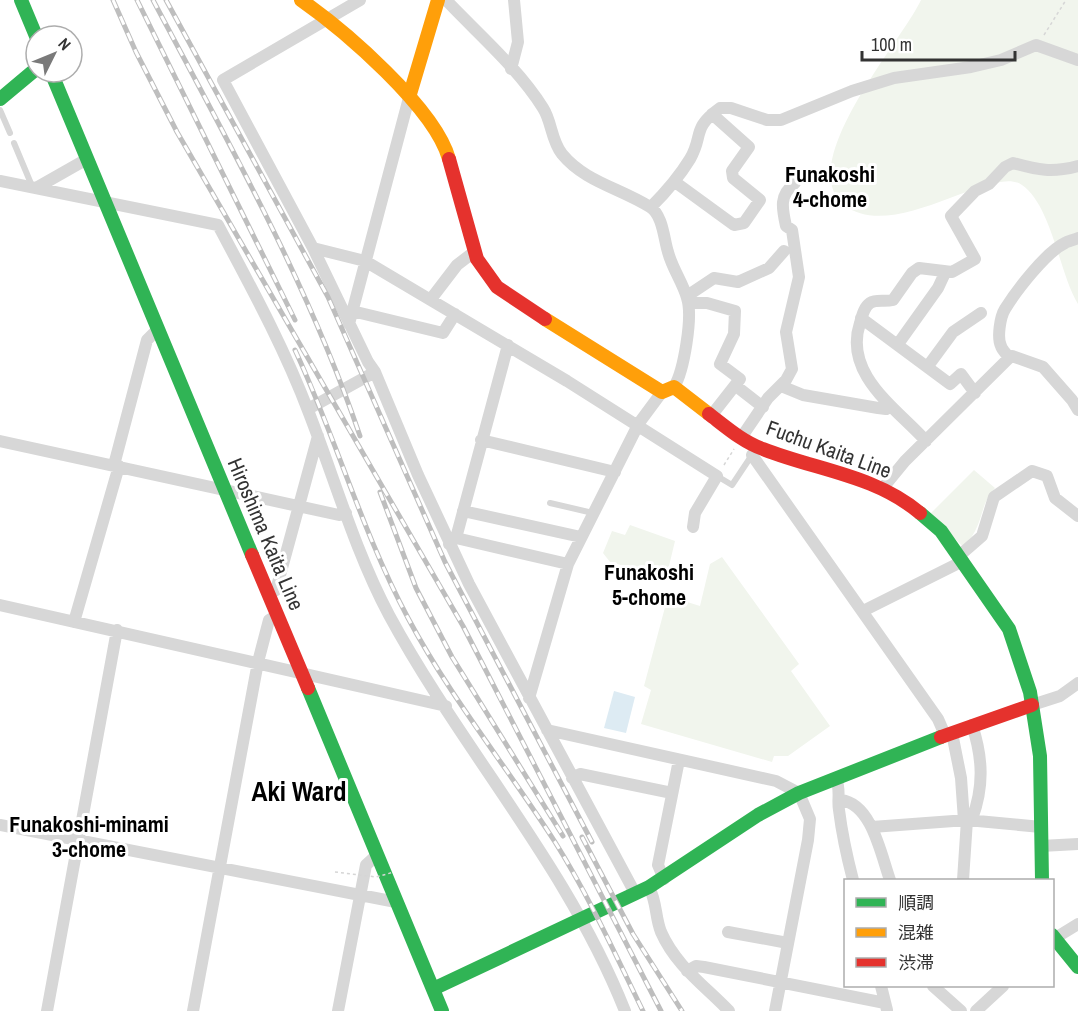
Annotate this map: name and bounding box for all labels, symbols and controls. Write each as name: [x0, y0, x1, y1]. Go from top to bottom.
north arrow: [24, 24, 84, 84]
scale bar: [862, 24, 1015, 62]
text: 100 m: [871, 32, 912, 57]
text: N: [54, 33, 76, 55]
district label: Funakoshi 4-chome: [785, 159, 875, 214]
street label: Fuchu Kaita Line: [762, 413, 896, 485]
street label: Hiroshima Kaita Line: [221, 453, 311, 615]
district label: Funakoshi 5-chome: [604, 557, 694, 612]
district label: Aki Ward: [251, 773, 347, 809]
district label: Funakoshi-minami 3-chome: [9, 809, 169, 864]
legend: [844, 879, 1054, 987]
text: 順調: [898, 890, 934, 915]
text: 混雑: [898, 920, 934, 945]
text: 渋滞: [898, 950, 934, 975]

